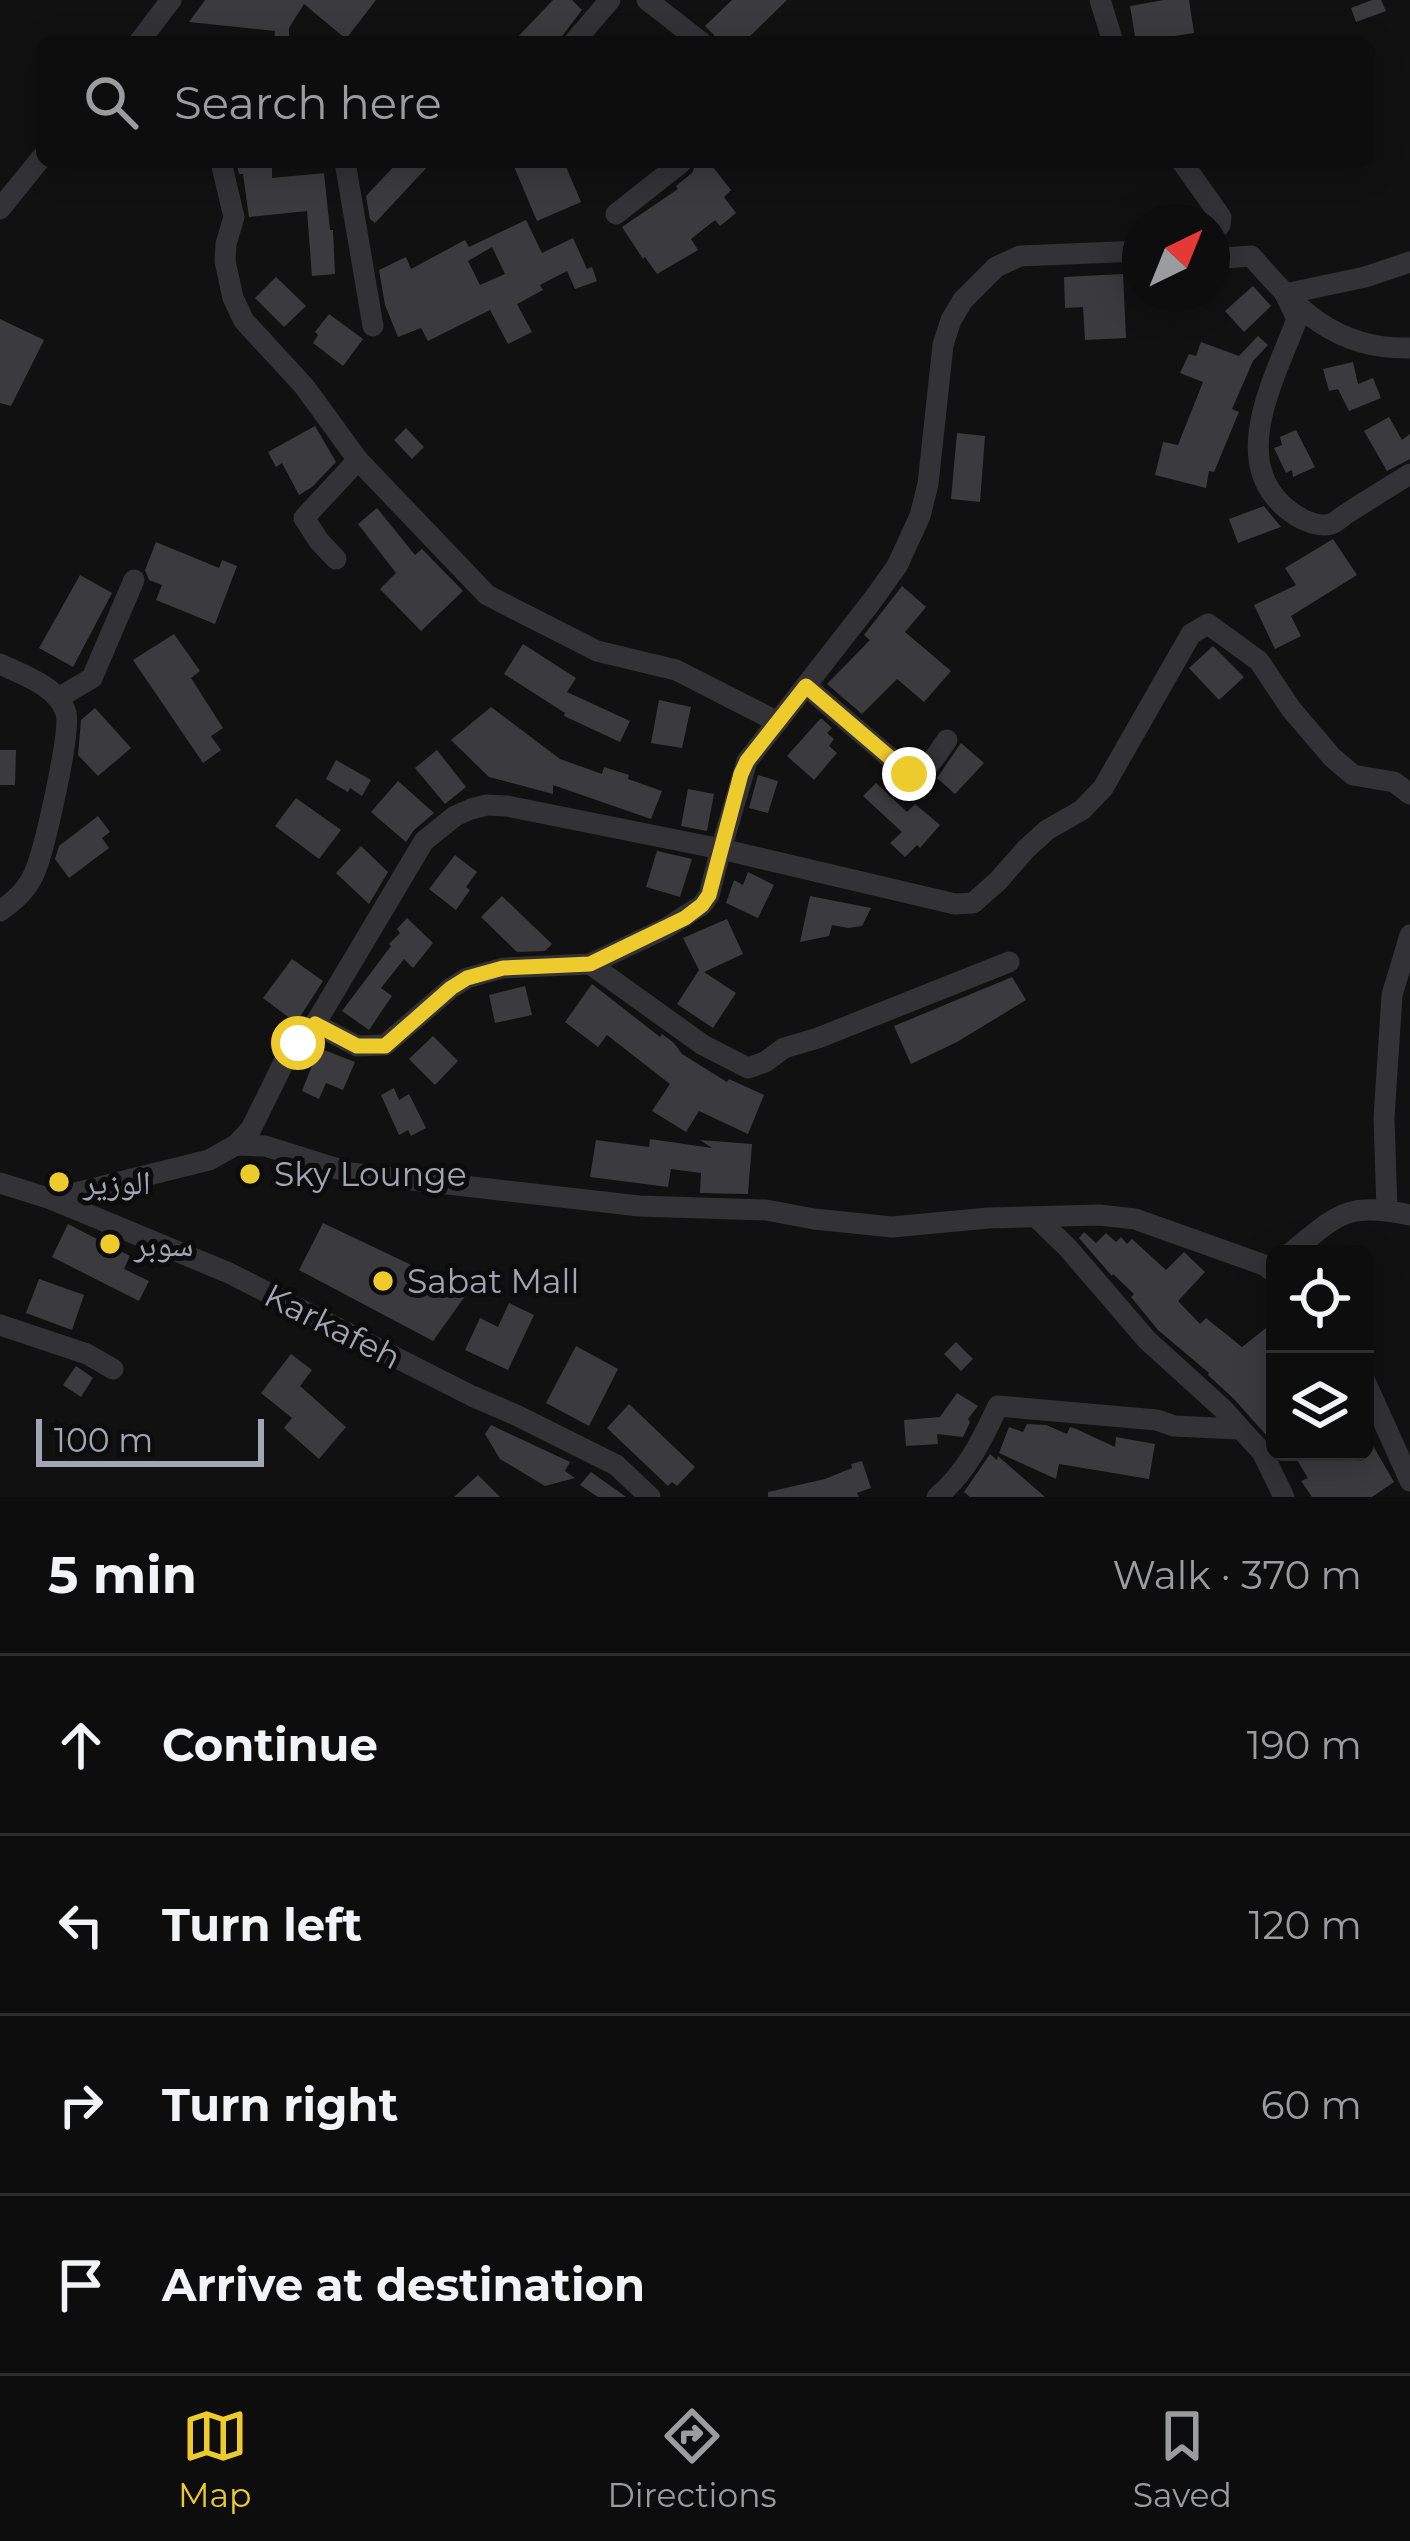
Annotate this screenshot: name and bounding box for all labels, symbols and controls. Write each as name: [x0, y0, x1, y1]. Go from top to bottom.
search box: [36, 36, 1374, 168]
icon: search: [78, 69, 144, 135]
text: Search here: [174, 75, 442, 130]
north arrow: [1122, 204, 1230, 312]
route end: [882, 747, 936, 801]
route start: [271, 1016, 325, 1070]
place label: Sky Lounge: [274, 1154, 467, 1194]
marker: Sky Lounge: [237, 1161, 263, 1187]
place label: الوزير: [82, 1162, 151, 1202]
marker: الوزير: [46, 1169, 72, 1195]
place label: سوبر: [133, 1224, 194, 1264]
marker: سوبر: [97, 1231, 123, 1257]
map controls: [1266, 1245, 1374, 1461]
button: locate: [1266, 1245, 1374, 1353]
place label: Sabat Mall: [407, 1261, 579, 1301]
marker: Sabat Mall: [370, 1268, 396, 1294]
street label: Karkafeh: [258, 1275, 408, 1377]
button: layers: [1266, 1353, 1374, 1461]
scale bar: [36, 1413, 264, 1466]
text: 100 m: [54, 1420, 153, 1460]
text: 5 min: [48, 1544, 197, 1606]
text: Walk · 370 m: [1113, 1551, 1362, 1599]
icon: ahead: [48, 1712, 114, 1778]
text: Continue: [162, 1717, 378, 1772]
text: 190 m: [1247, 1721, 1362, 1769]
icon: left: [48, 1892, 114, 1958]
text: Turn left: [162, 1897, 362, 1952]
text: 120 m: [1248, 1901, 1362, 1949]
icon: right: [48, 2072, 114, 2138]
text: Turn right: [162, 2077, 398, 2132]
text: 60 m: [1261, 2081, 1362, 2129]
icon: arrive: [48, 2252, 114, 2318]
text: Arrive at destination: [162, 2257, 645, 2312]
tab: Map: [178, 2403, 251, 2515]
tab: Directions: [608, 2403, 777, 2515]
tab: Saved: [1133, 2403, 1232, 2515]

